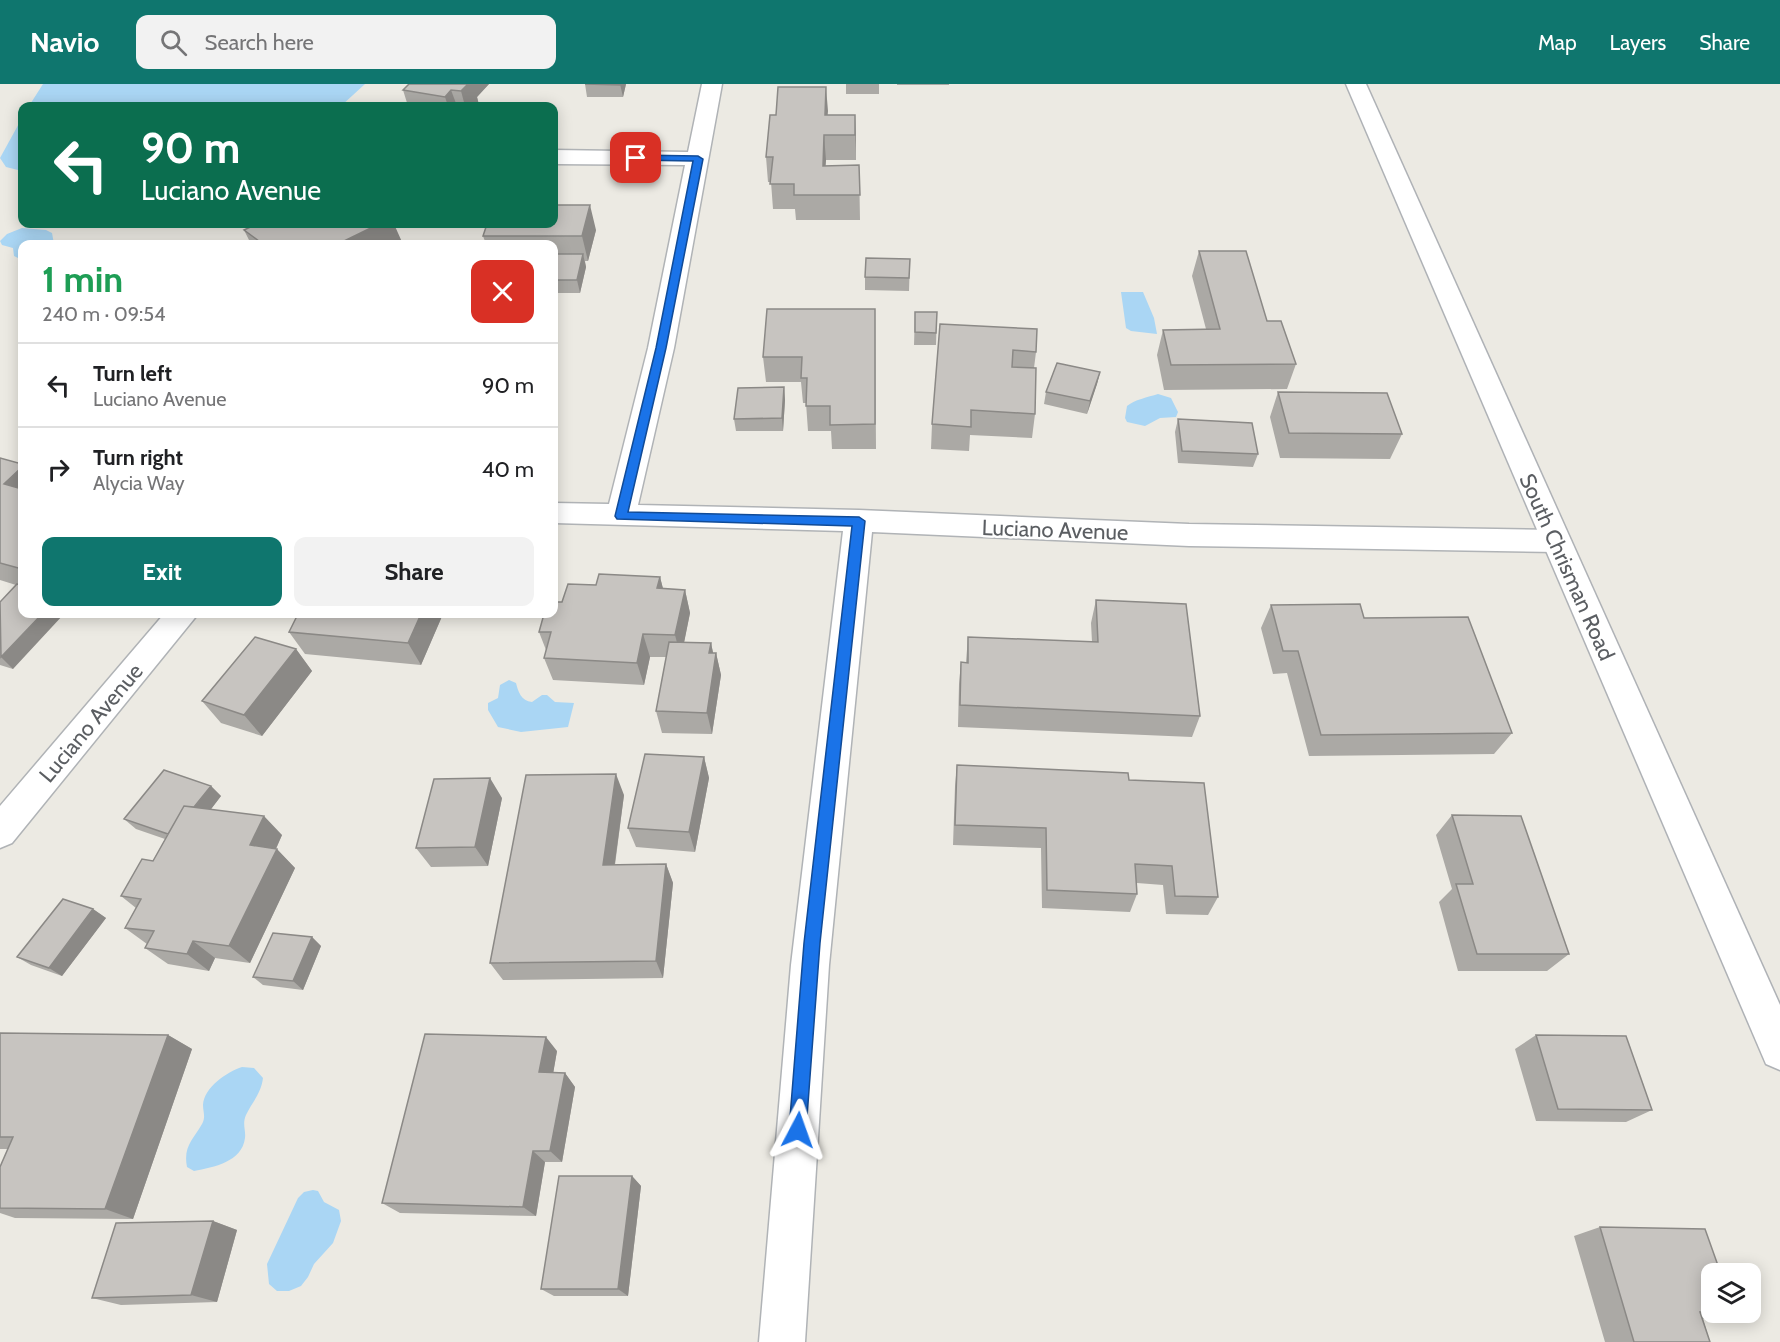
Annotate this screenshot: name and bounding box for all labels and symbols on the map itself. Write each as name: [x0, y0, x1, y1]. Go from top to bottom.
pin: [610, 132, 661, 183]
street label: South Chrisman Road: [1514, 469, 1620, 665]
street label: Luciano Avenue: [981, 514, 1129, 546]
street label: Luciano Avenue: [34, 658, 148, 788]
position arrow: [766, 1098, 830, 1162]

